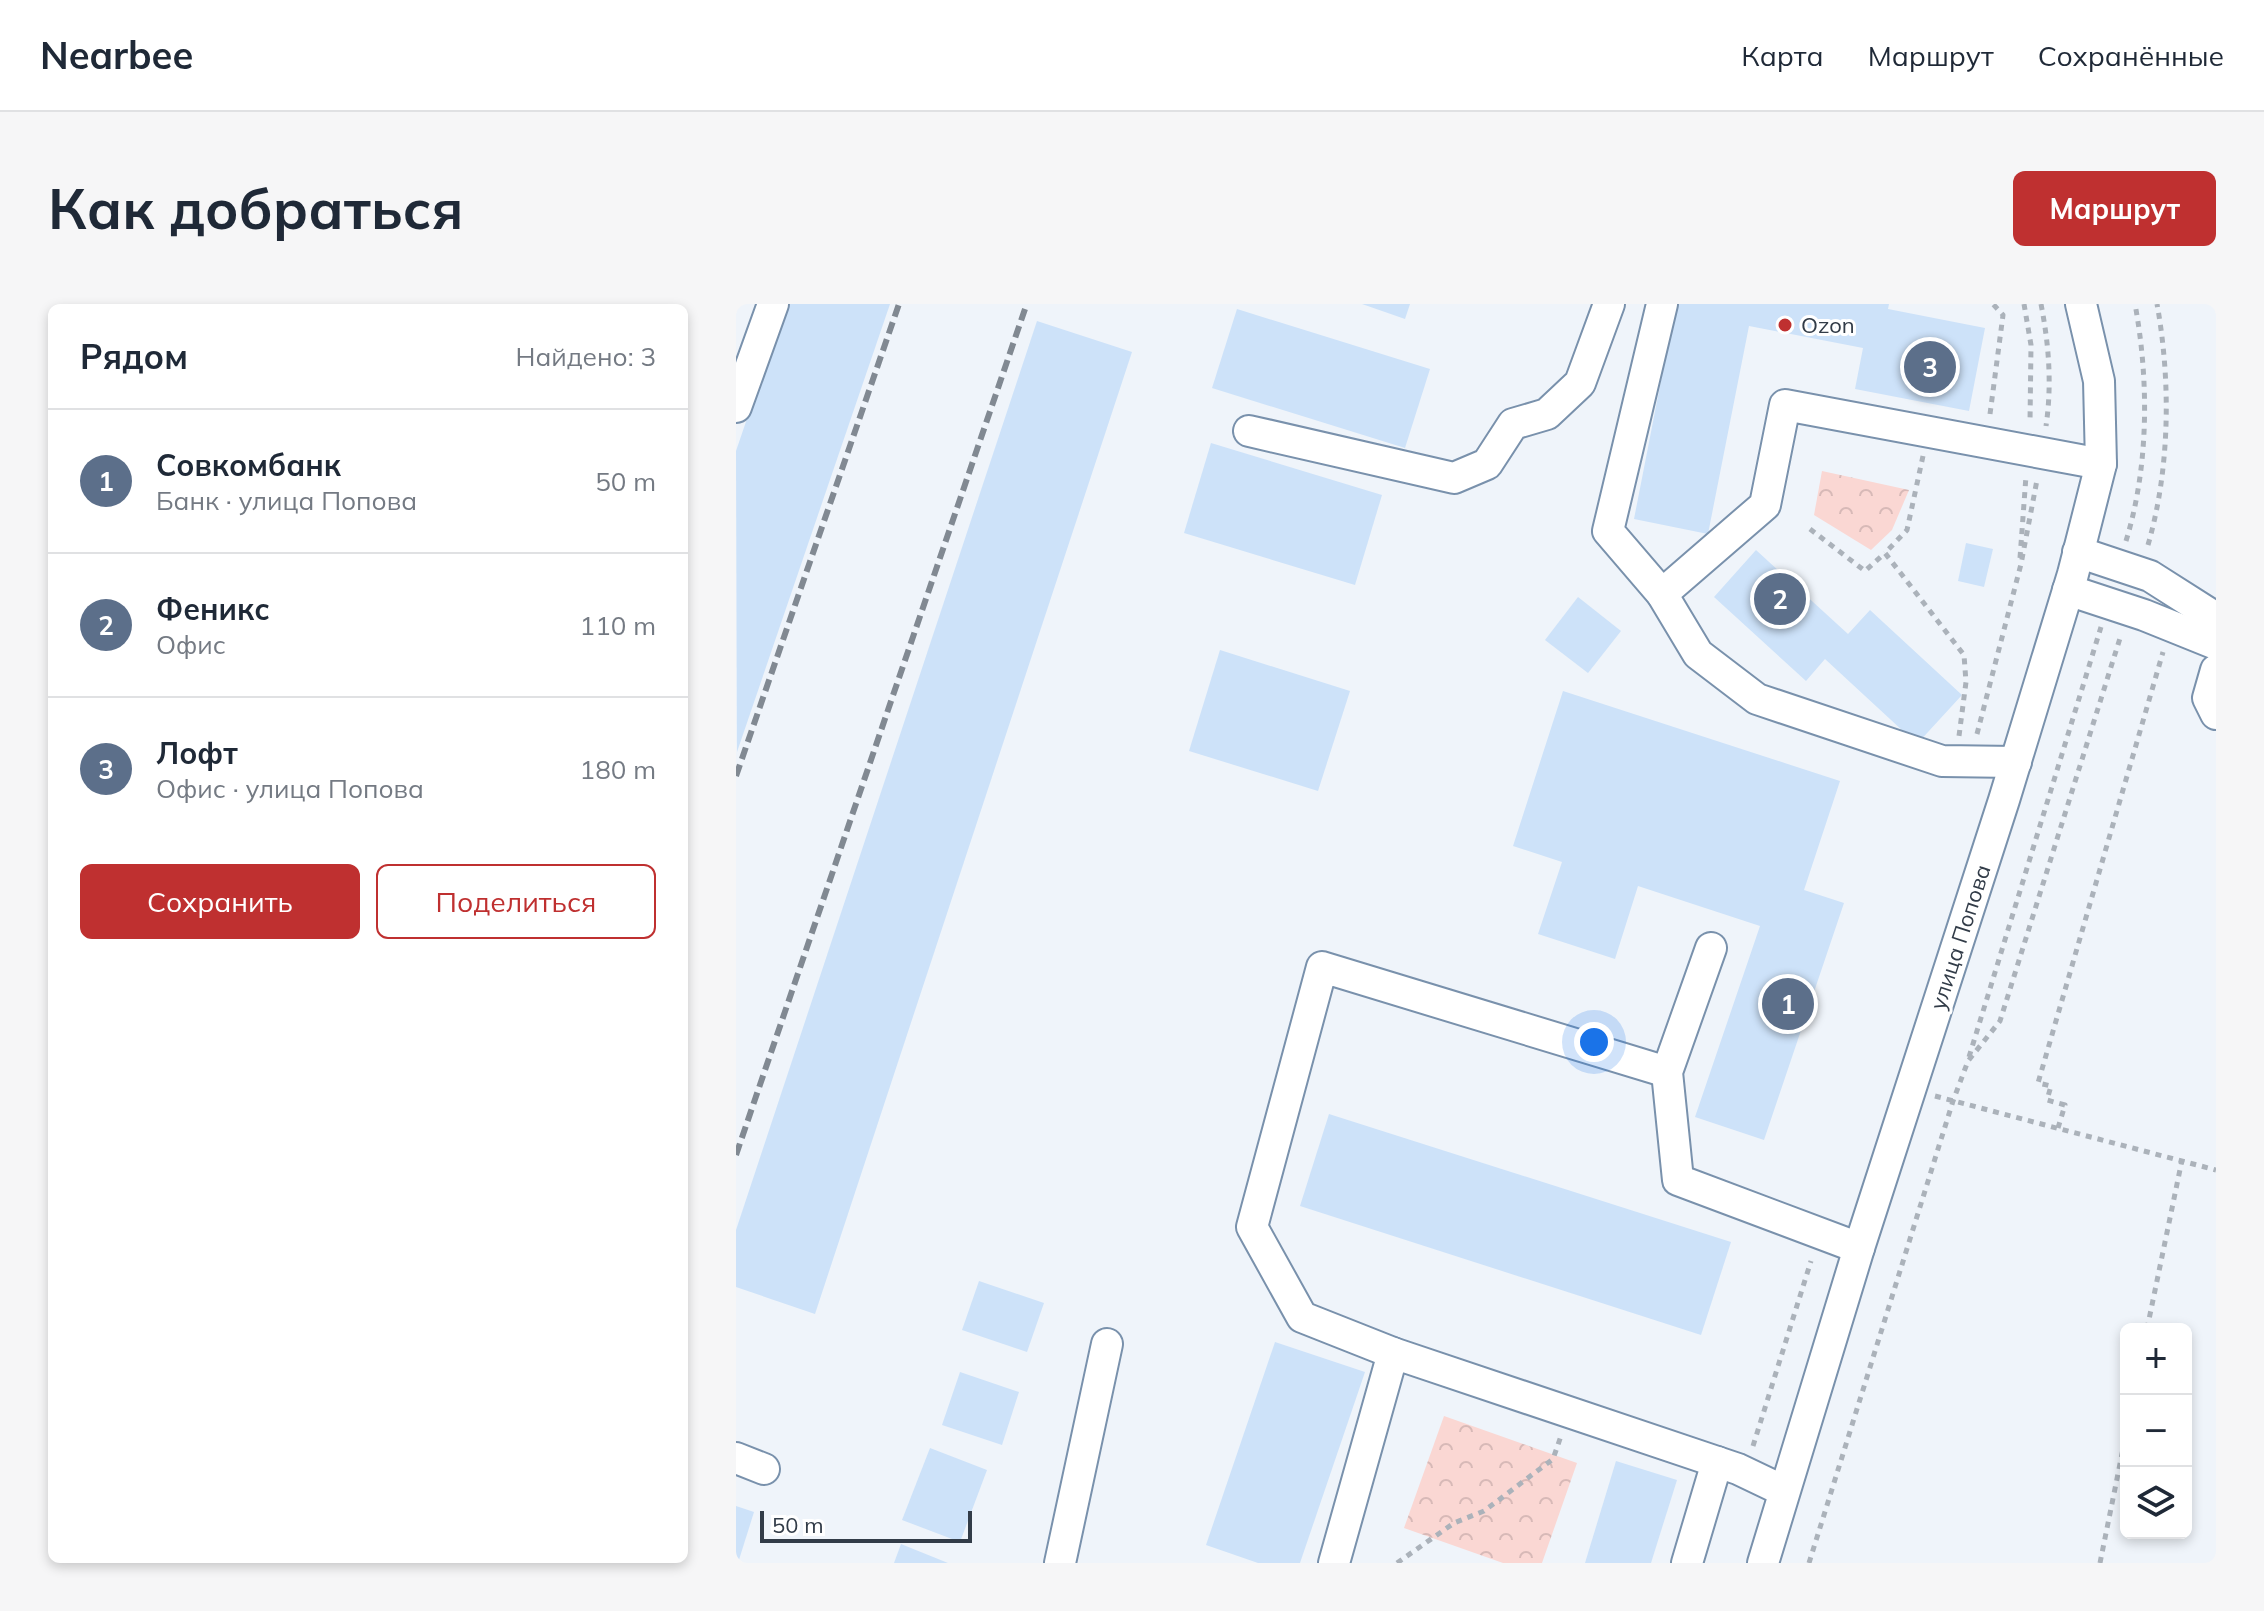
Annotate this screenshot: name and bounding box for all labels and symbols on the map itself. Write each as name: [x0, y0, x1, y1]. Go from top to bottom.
place label: Ozon: [1801, 311, 1855, 339]
marker: Ozon: [1776, 316, 1794, 334]
pin: 3: [1904, 337, 1956, 397]
pin: 2: [1754, 569, 1806, 629]
street label: улица Попова: [1923, 861, 1997, 1013]
pin: 1: [1762, 974, 1814, 1034]
your location: [1574, 1022, 1614, 1062]
scale bar: [760, 1507, 972, 1543]

